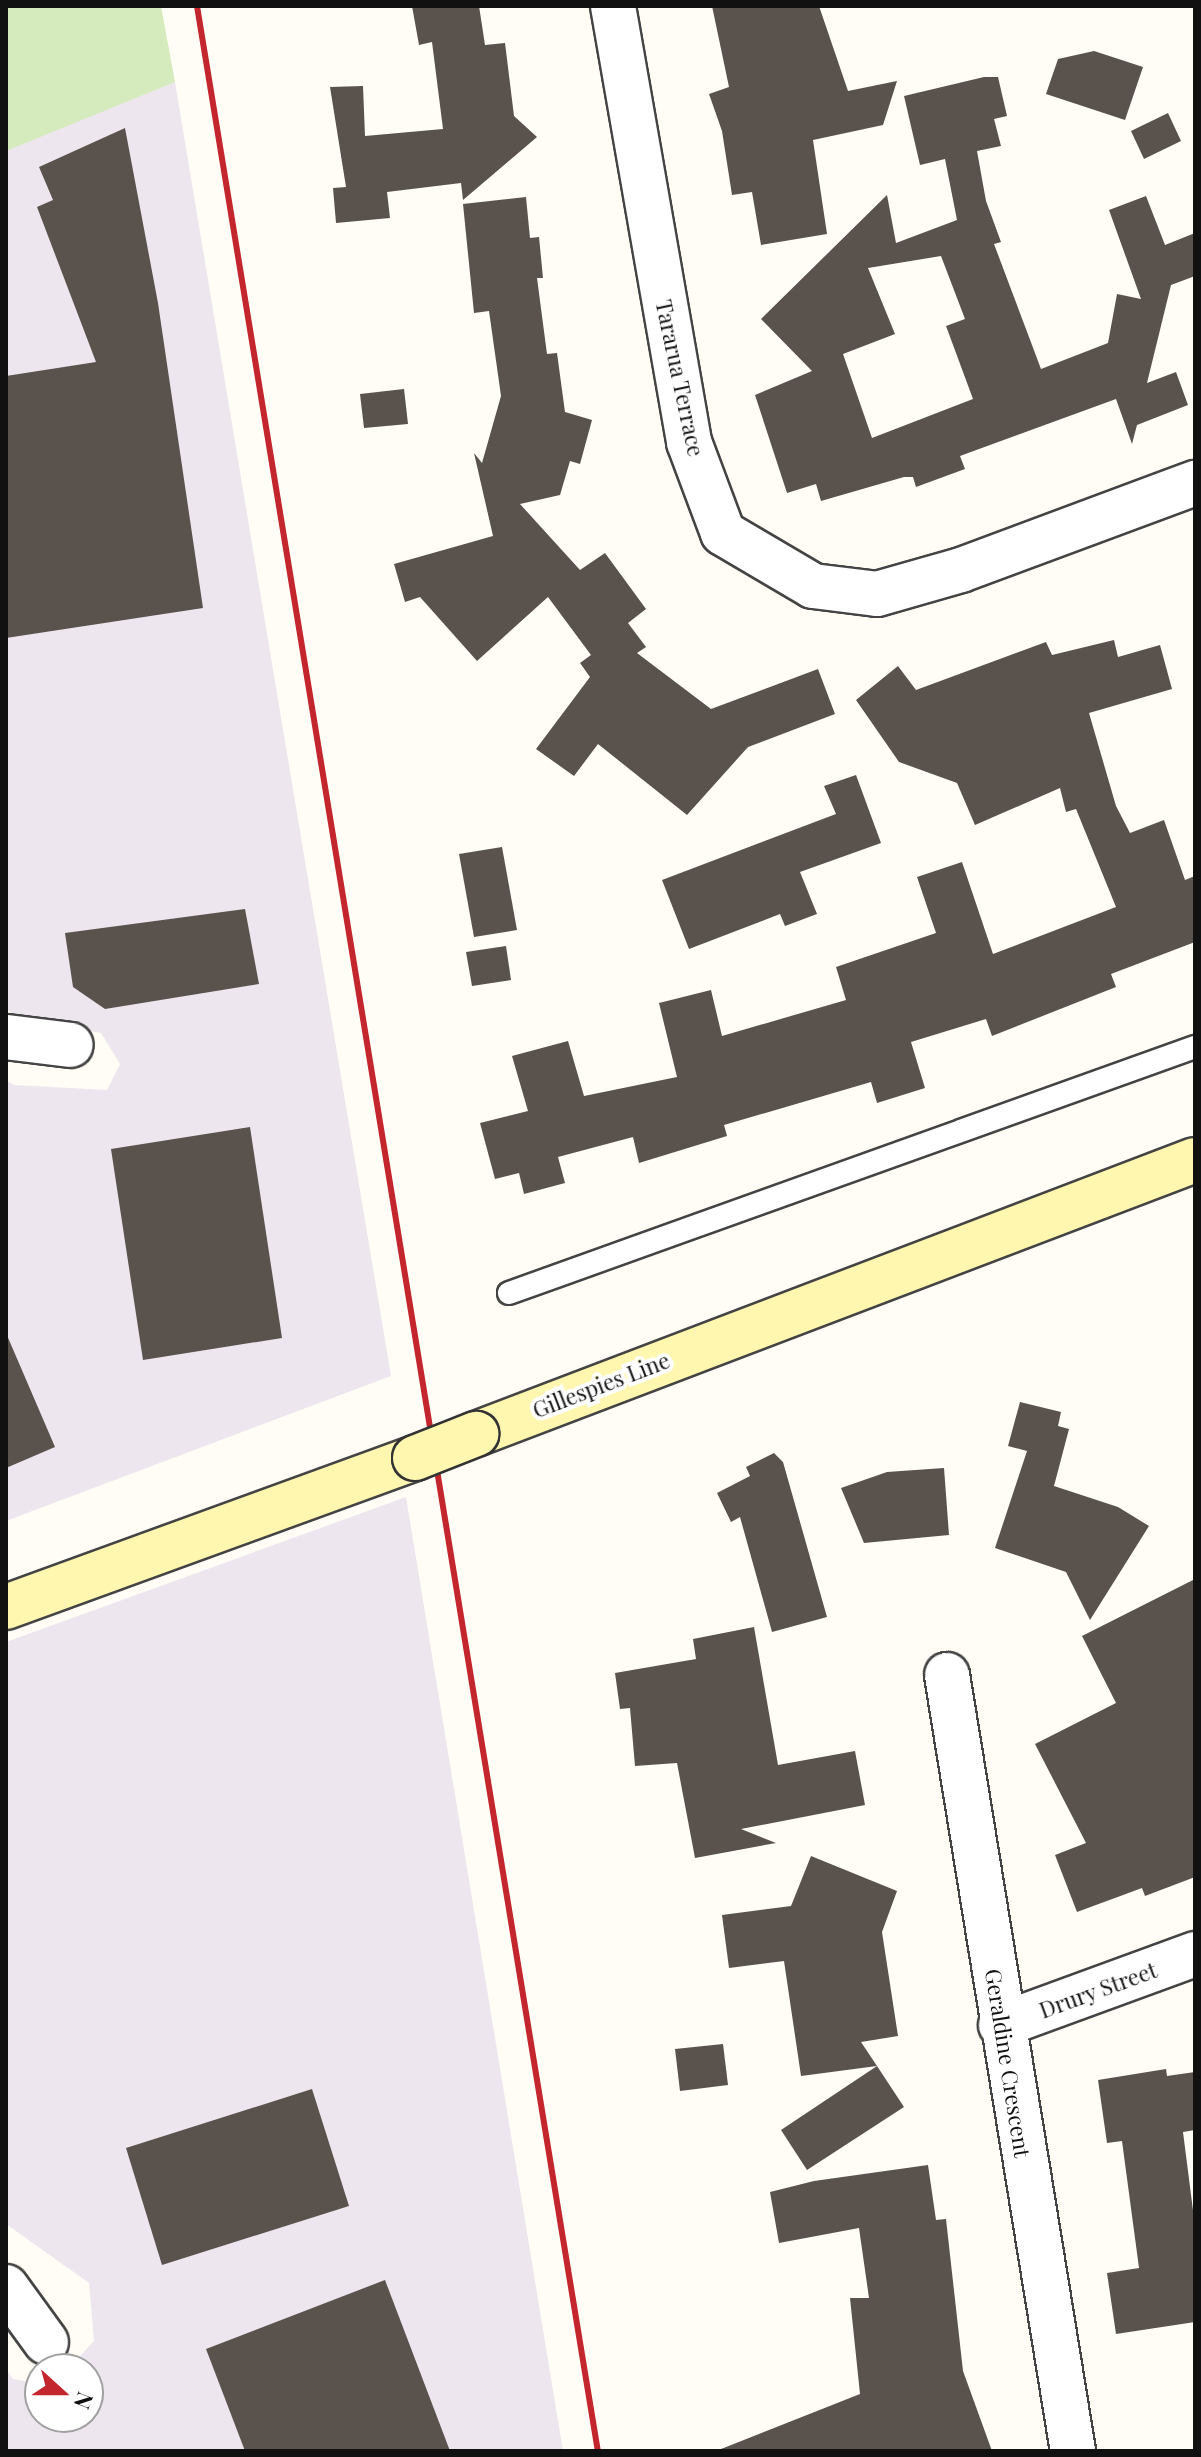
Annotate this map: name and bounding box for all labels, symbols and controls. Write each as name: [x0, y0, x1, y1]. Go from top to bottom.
street label: Tararua Terrace: [650, 297, 710, 459]
street label: Gillespies Line: [529, 1347, 673, 1423]
street label: Drury Street: [1035, 1956, 1161, 2024]
street label: Geraldine Crescent: [980, 1967, 1036, 2159]
north arrow: [24, 2353, 104, 2433]
text: N: [68, 2388, 101, 2414]

